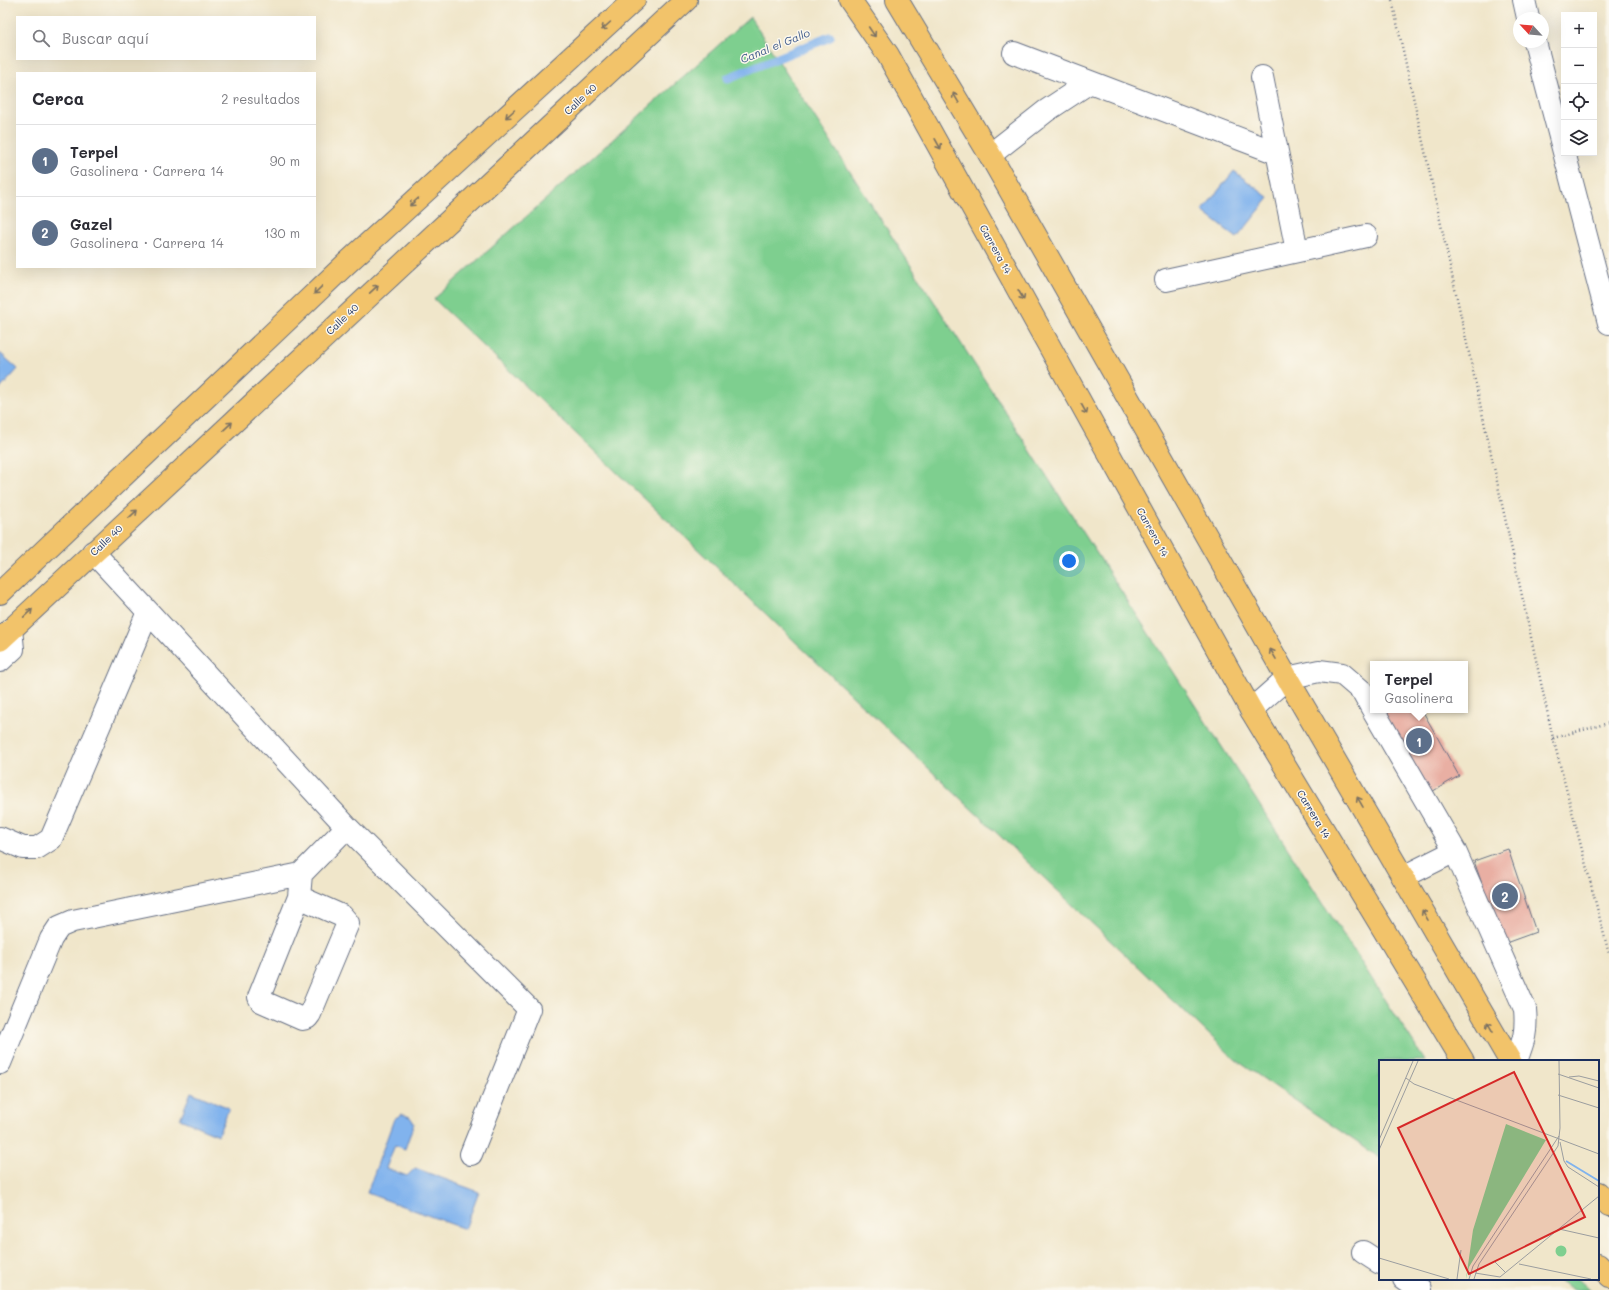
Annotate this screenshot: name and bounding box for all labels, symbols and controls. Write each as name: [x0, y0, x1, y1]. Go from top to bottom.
north arrow: [1513, 12, 1549, 48]
map controls: [1561, 12, 1597, 156]
button: +: [1561, 12, 1597, 48]
search box: [16, 16, 316, 60]
one-way arrow: [600, 22, 611, 31]
water label: Canal el Gallo: [738, 25, 812, 66]
one-way arrow: [868, 26, 876, 37]
icon: search: [30, 27, 52, 49]
text: Buscar aquí: [62, 28, 149, 48]
button: −: [1561, 48, 1597, 84]
street label: Calle 40: [561, 80, 599, 118]
button: locate: [1561, 84, 1597, 120]
text: Cerca: [32, 87, 84, 109]
text: 2 resultados: [221, 90, 300, 107]
one-way arrow: [951, 92, 959, 104]
one-way arrow: [505, 109, 515, 118]
button: layers: [1561, 120, 1597, 156]
one-way arrow: [934, 138, 942, 150]
text: Terpel: [70, 142, 118, 162]
text: 1: [42, 152, 48, 169]
text: 90 m: [270, 152, 300, 169]
text: Gasolinera · Carrera 14: [70, 162, 224, 179]
one-way arrow: [408, 197, 419, 206]
text: Gazel: [70, 214, 112, 234]
street label: Carrera 14: [977, 222, 1015, 276]
text: 2: [41, 224, 49, 241]
text: 130 m: [264, 224, 300, 241]
text: Gasolinera · Carrera 14: [70, 234, 224, 251]
one-way arrow: [313, 285, 323, 295]
one-way arrow: [369, 285, 379, 294]
one-way arrow: [1018, 289, 1026, 301]
street label: Calle 40: [323, 300, 361, 338]
one-way arrow: [1081, 402, 1089, 414]
one-way arrow: [223, 421, 233, 430]
street label: Carrera 14: [1134, 505, 1172, 559]
one-way arrow: [128, 510, 138, 519]
street label: Calle 40: [87, 521, 125, 559]
your location: [1059, 551, 1079, 571]
one-way arrow: [23, 609, 33, 618]
one-way arrow: [1269, 648, 1277, 660]
popup: [1370, 661, 1468, 713]
text: Terpel: [1385, 669, 1433, 689]
text: Gasolinera: [1385, 689, 1453, 706]
pin: 1: [1406, 726, 1432, 756]
street label: Carrera 14: [1294, 787, 1334, 841]
one-way arrow: [1355, 796, 1363, 808]
pin: 2: [1492, 881, 1518, 911]
one-way arrow: [1421, 909, 1429, 921]
one-way arrow: [1486, 1021, 1494, 1033]
inset map: [1379, 1060, 1599, 1280]

